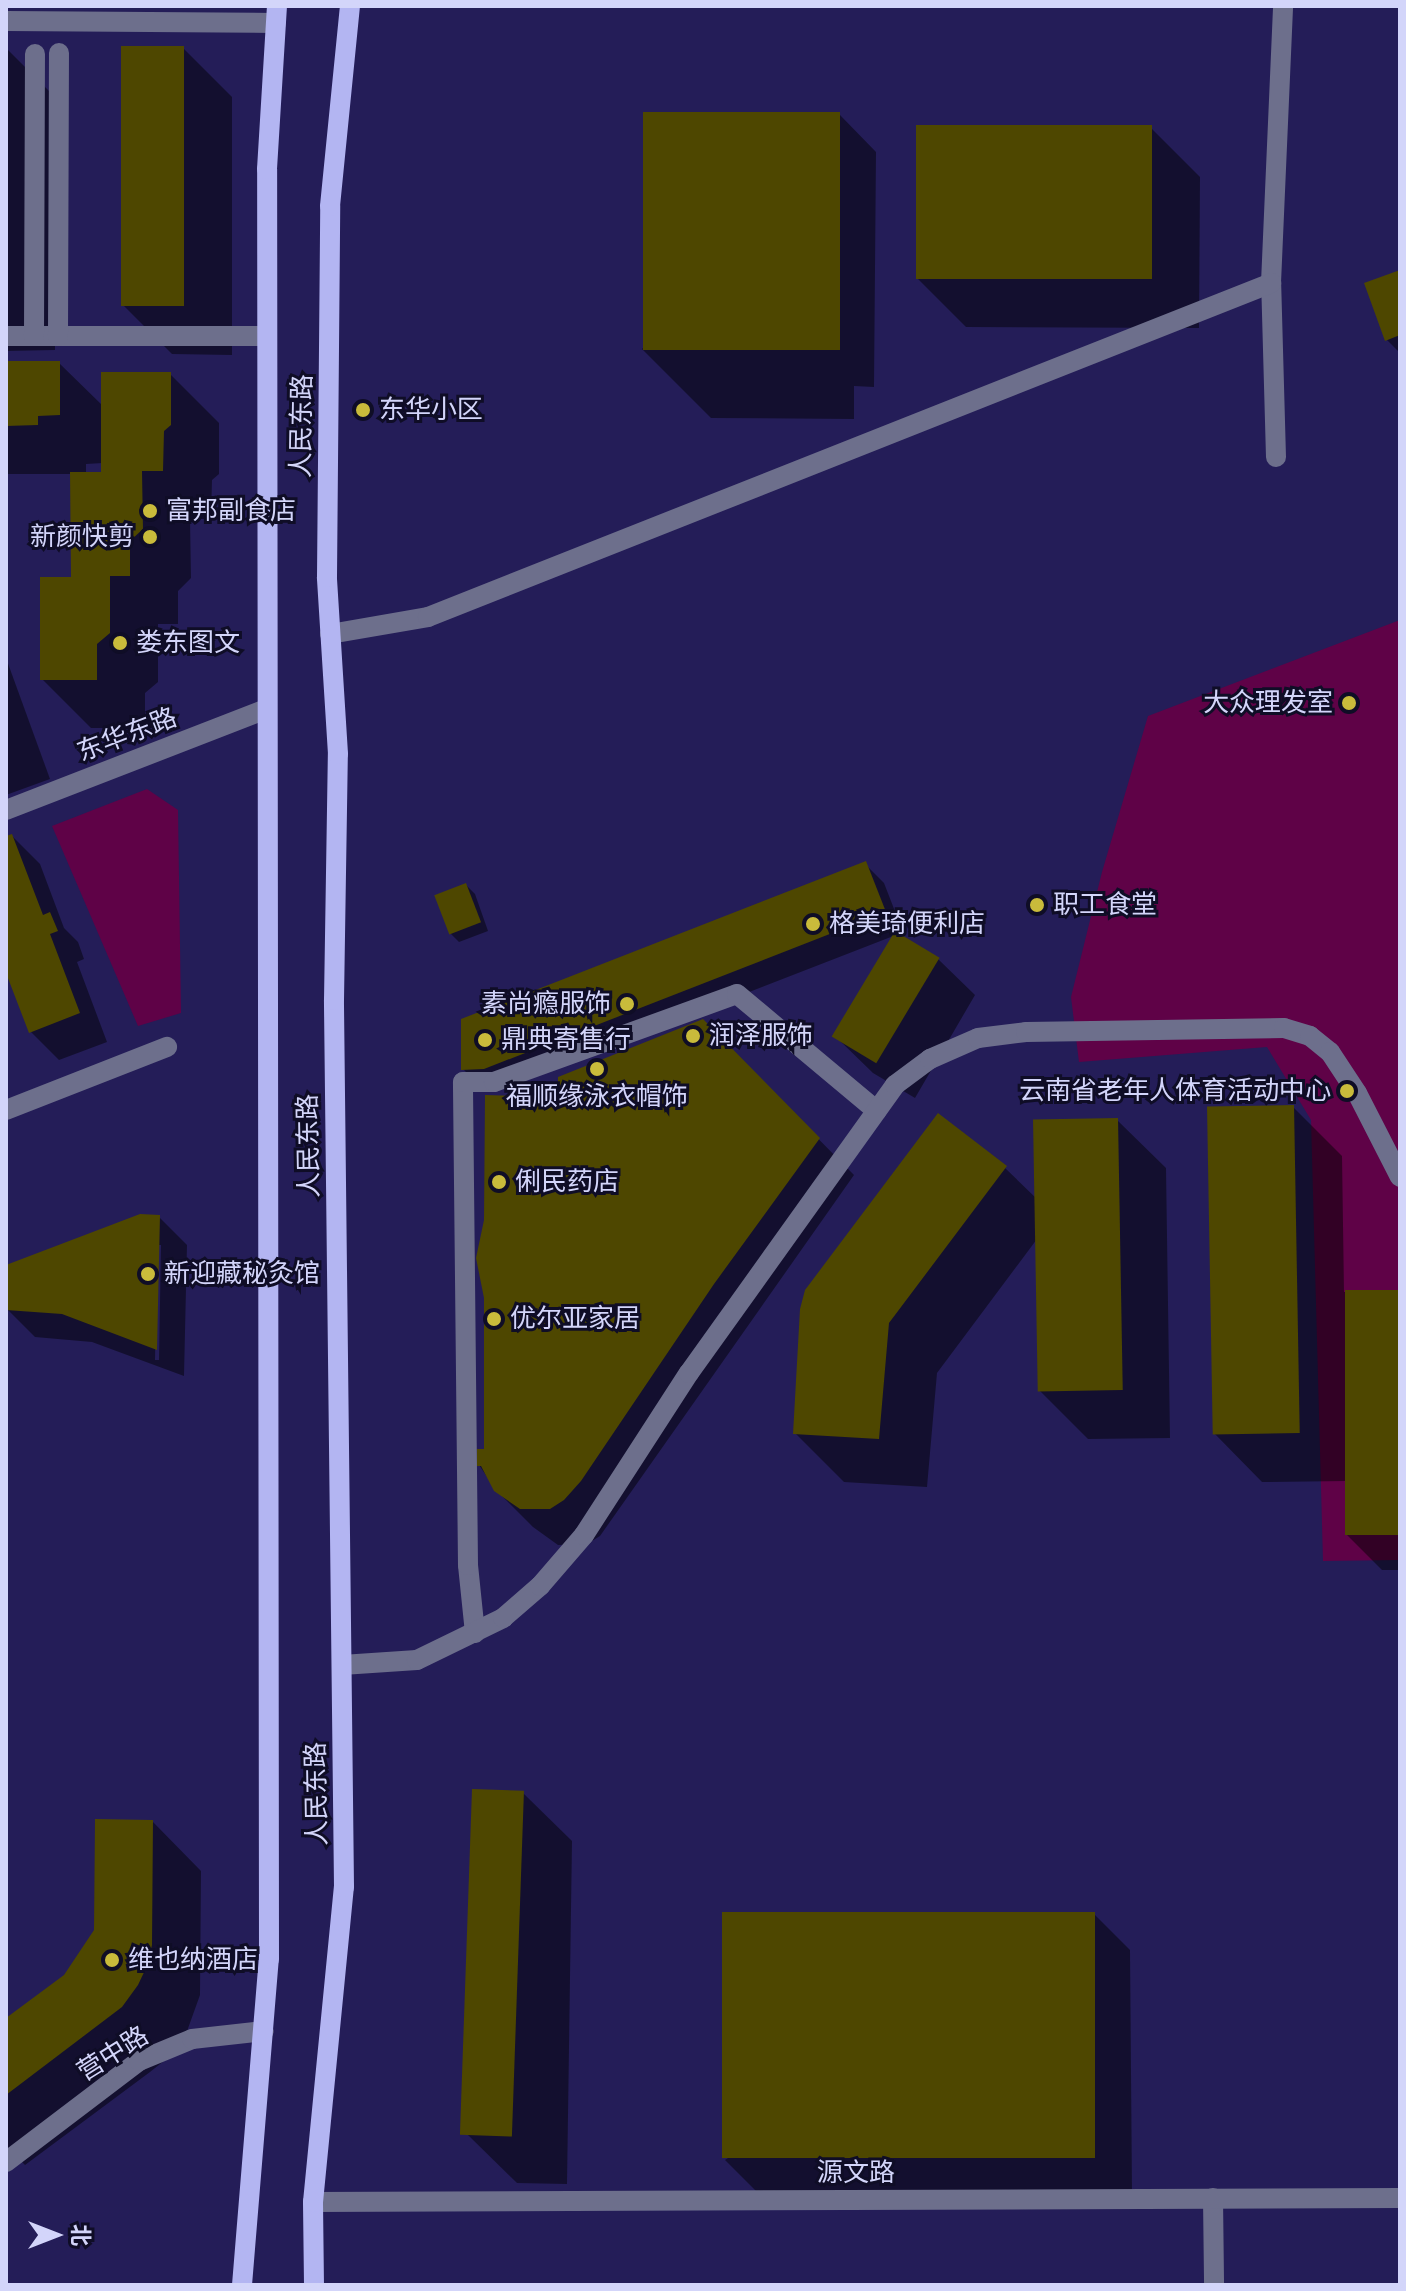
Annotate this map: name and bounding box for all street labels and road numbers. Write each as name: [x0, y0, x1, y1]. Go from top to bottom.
street label: 人民东路: [285, 374, 319, 478]
street label: 东华东路: [73, 702, 181, 768]
street label: 人民东路: [292, 1094, 326, 1198]
street label: 人民东路: [300, 1742, 334, 1846]
street label: 营中路: [72, 2020, 154, 2088]
street label: 源文路: [817, 2157, 895, 2189]

